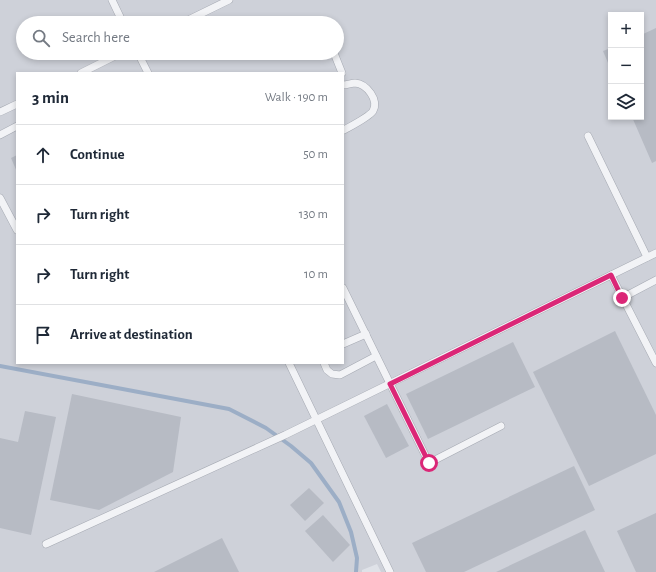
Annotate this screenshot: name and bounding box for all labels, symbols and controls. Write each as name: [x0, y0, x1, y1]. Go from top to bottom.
map controls: [608, 12, 644, 120]
button: +: [608, 12, 644, 48]
search box: [16, 16, 344, 60]
icon: search: [30, 27, 52, 49]
text: Search here: [62, 30, 130, 45]
button: −: [608, 48, 644, 84]
button: layers: [608, 84, 644, 120]
text: 3 min: [32, 89, 69, 106]
text: Walk · 190 m: [265, 91, 328, 104]
icon: ahead: [32, 144, 54, 166]
text: Continue: [70, 147, 125, 162]
text: 50 m: [303, 148, 328, 161]
icon: right: [32, 204, 54, 226]
text: Turn right: [70, 207, 129, 222]
text: 130 m: [299, 208, 328, 221]
icon: right: [32, 264, 54, 286]
text: Turn right: [70, 267, 129, 282]
text: 10 m: [304, 268, 328, 281]
route end: [613, 289, 631, 307]
icon: arrive: [32, 324, 54, 346]
text: Arrive at destination: [70, 327, 193, 342]
route start: [420, 454, 438, 472]

